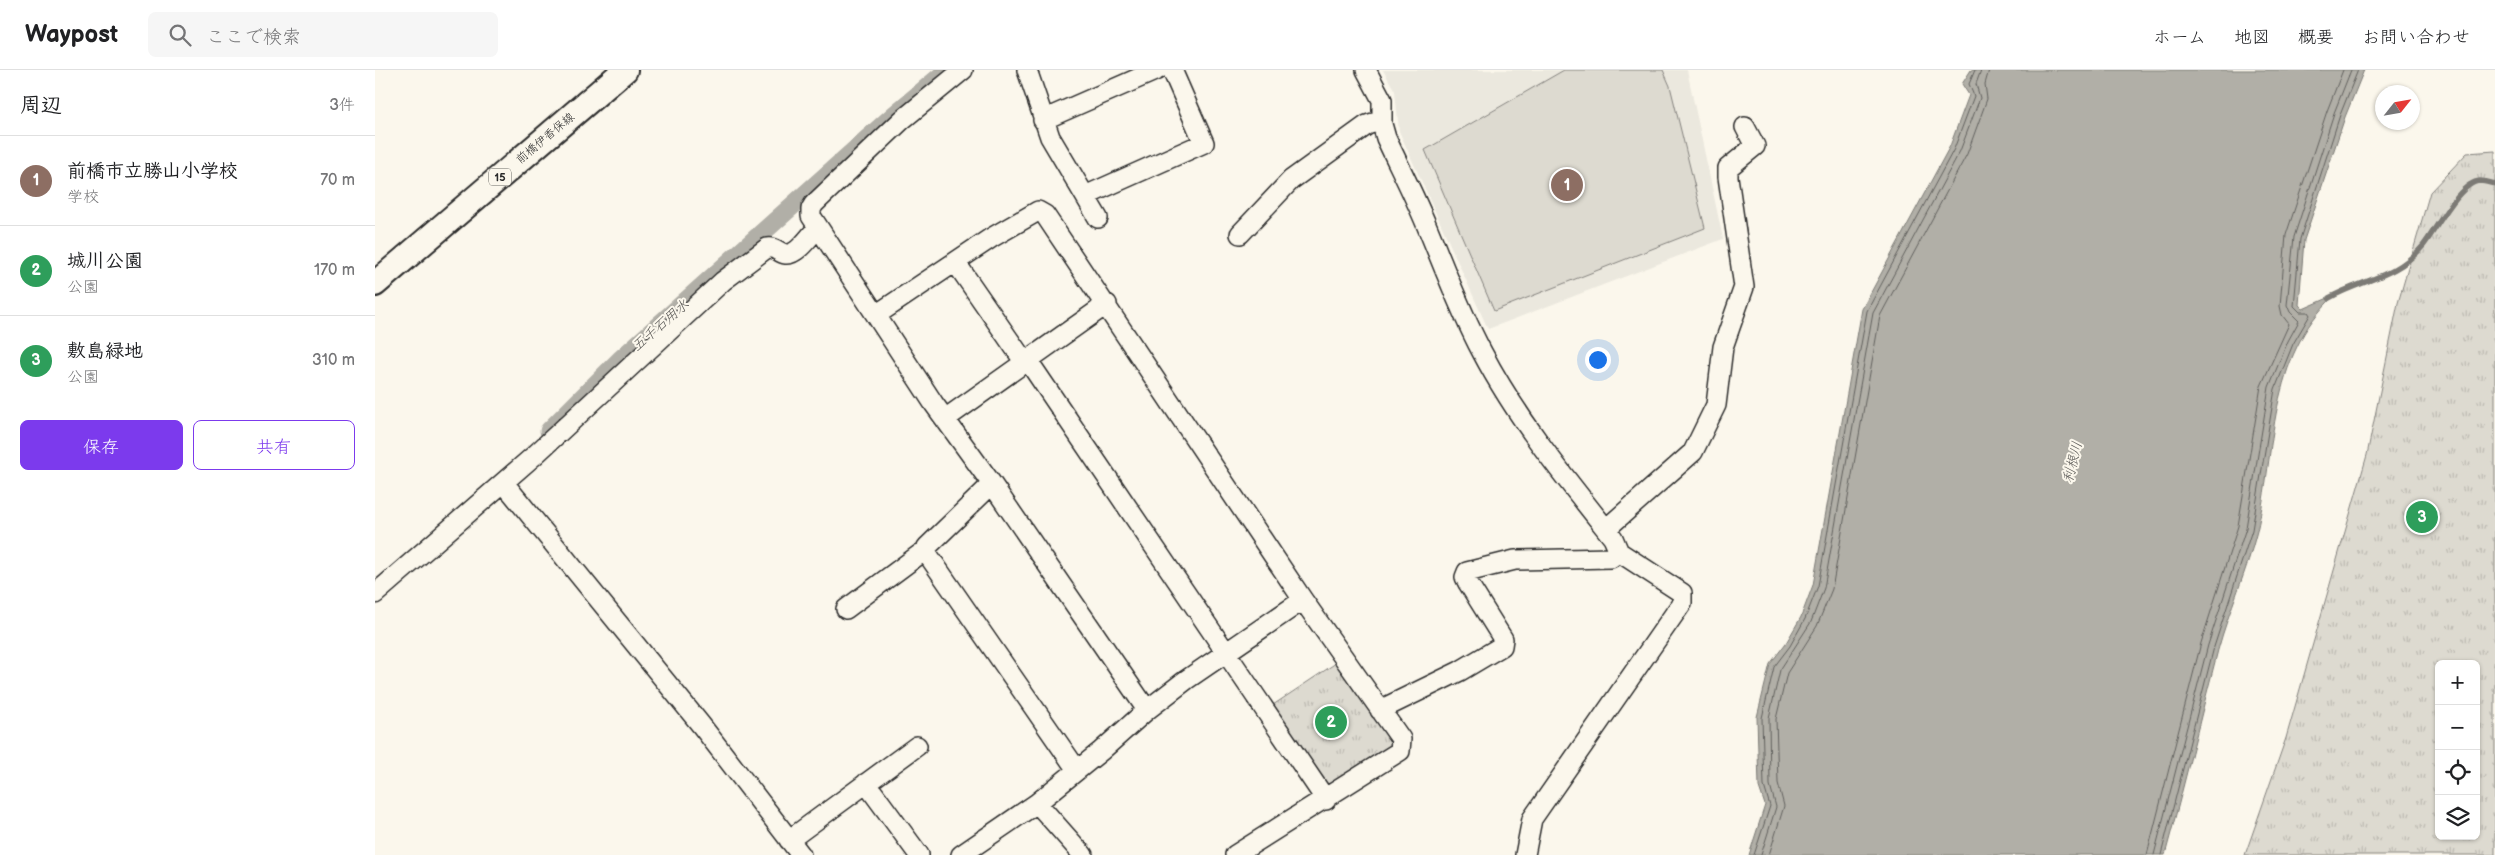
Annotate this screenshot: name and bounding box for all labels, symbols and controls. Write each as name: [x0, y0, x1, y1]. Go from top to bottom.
search box: [148, 12, 498, 57]
text: Waypost: [25, 20, 118, 49]
icon: search: [166, 21, 194, 49]
text: ここで検索: [206, 26, 301, 49]
text: ホーム: [2153, 27, 2206, 48]
text: 地図: [2234, 27, 2270, 48]
text: 概要: [2298, 27, 2334, 48]
text: お問い合わせ: [2362, 27, 2470, 48]
north arrow: [2375, 85, 2420, 130]
text: 周辺: [20, 93, 62, 118]
text: 3件: [329, 96, 355, 115]
street label: 前橋伊香保線: [513, 109, 578, 167]
text: 前橋市立勝山小学校: [67, 160, 238, 183]
pin: 1: [1551, 166, 1583, 204]
road number: 15: [489, 168, 511, 185]
text: 1: [33, 171, 39, 190]
text: 70 m: [320, 171, 355, 190]
text: 学校: [67, 188, 99, 207]
text: 城川公園: [67, 250, 143, 273]
text: 2: [31, 261, 41, 280]
text: 170 m: [314, 261, 355, 280]
text: 公園: [67, 278, 99, 297]
water label: 五千石用水: [628, 296, 692, 355]
text: 敷島緑地: [67, 340, 143, 363]
your location: [1585, 347, 1611, 373]
text: 3: [31, 351, 41, 370]
text: 310 m: [312, 351, 355, 370]
text: 公園: [67, 368, 99, 387]
button: 保存: [20, 420, 183, 470]
button: 共有: [193, 420, 355, 470]
water label: 利根川: [2059, 440, 2086, 485]
pin: 3: [2406, 498, 2438, 536]
map controls: [2435, 660, 2480, 840]
button: +: [2435, 660, 2480, 705]
pin: 2: [1315, 703, 1347, 741]
button: −: [2435, 705, 2480, 750]
button: locate: [2435, 750, 2480, 795]
button: layers: [2435, 795, 2480, 840]

